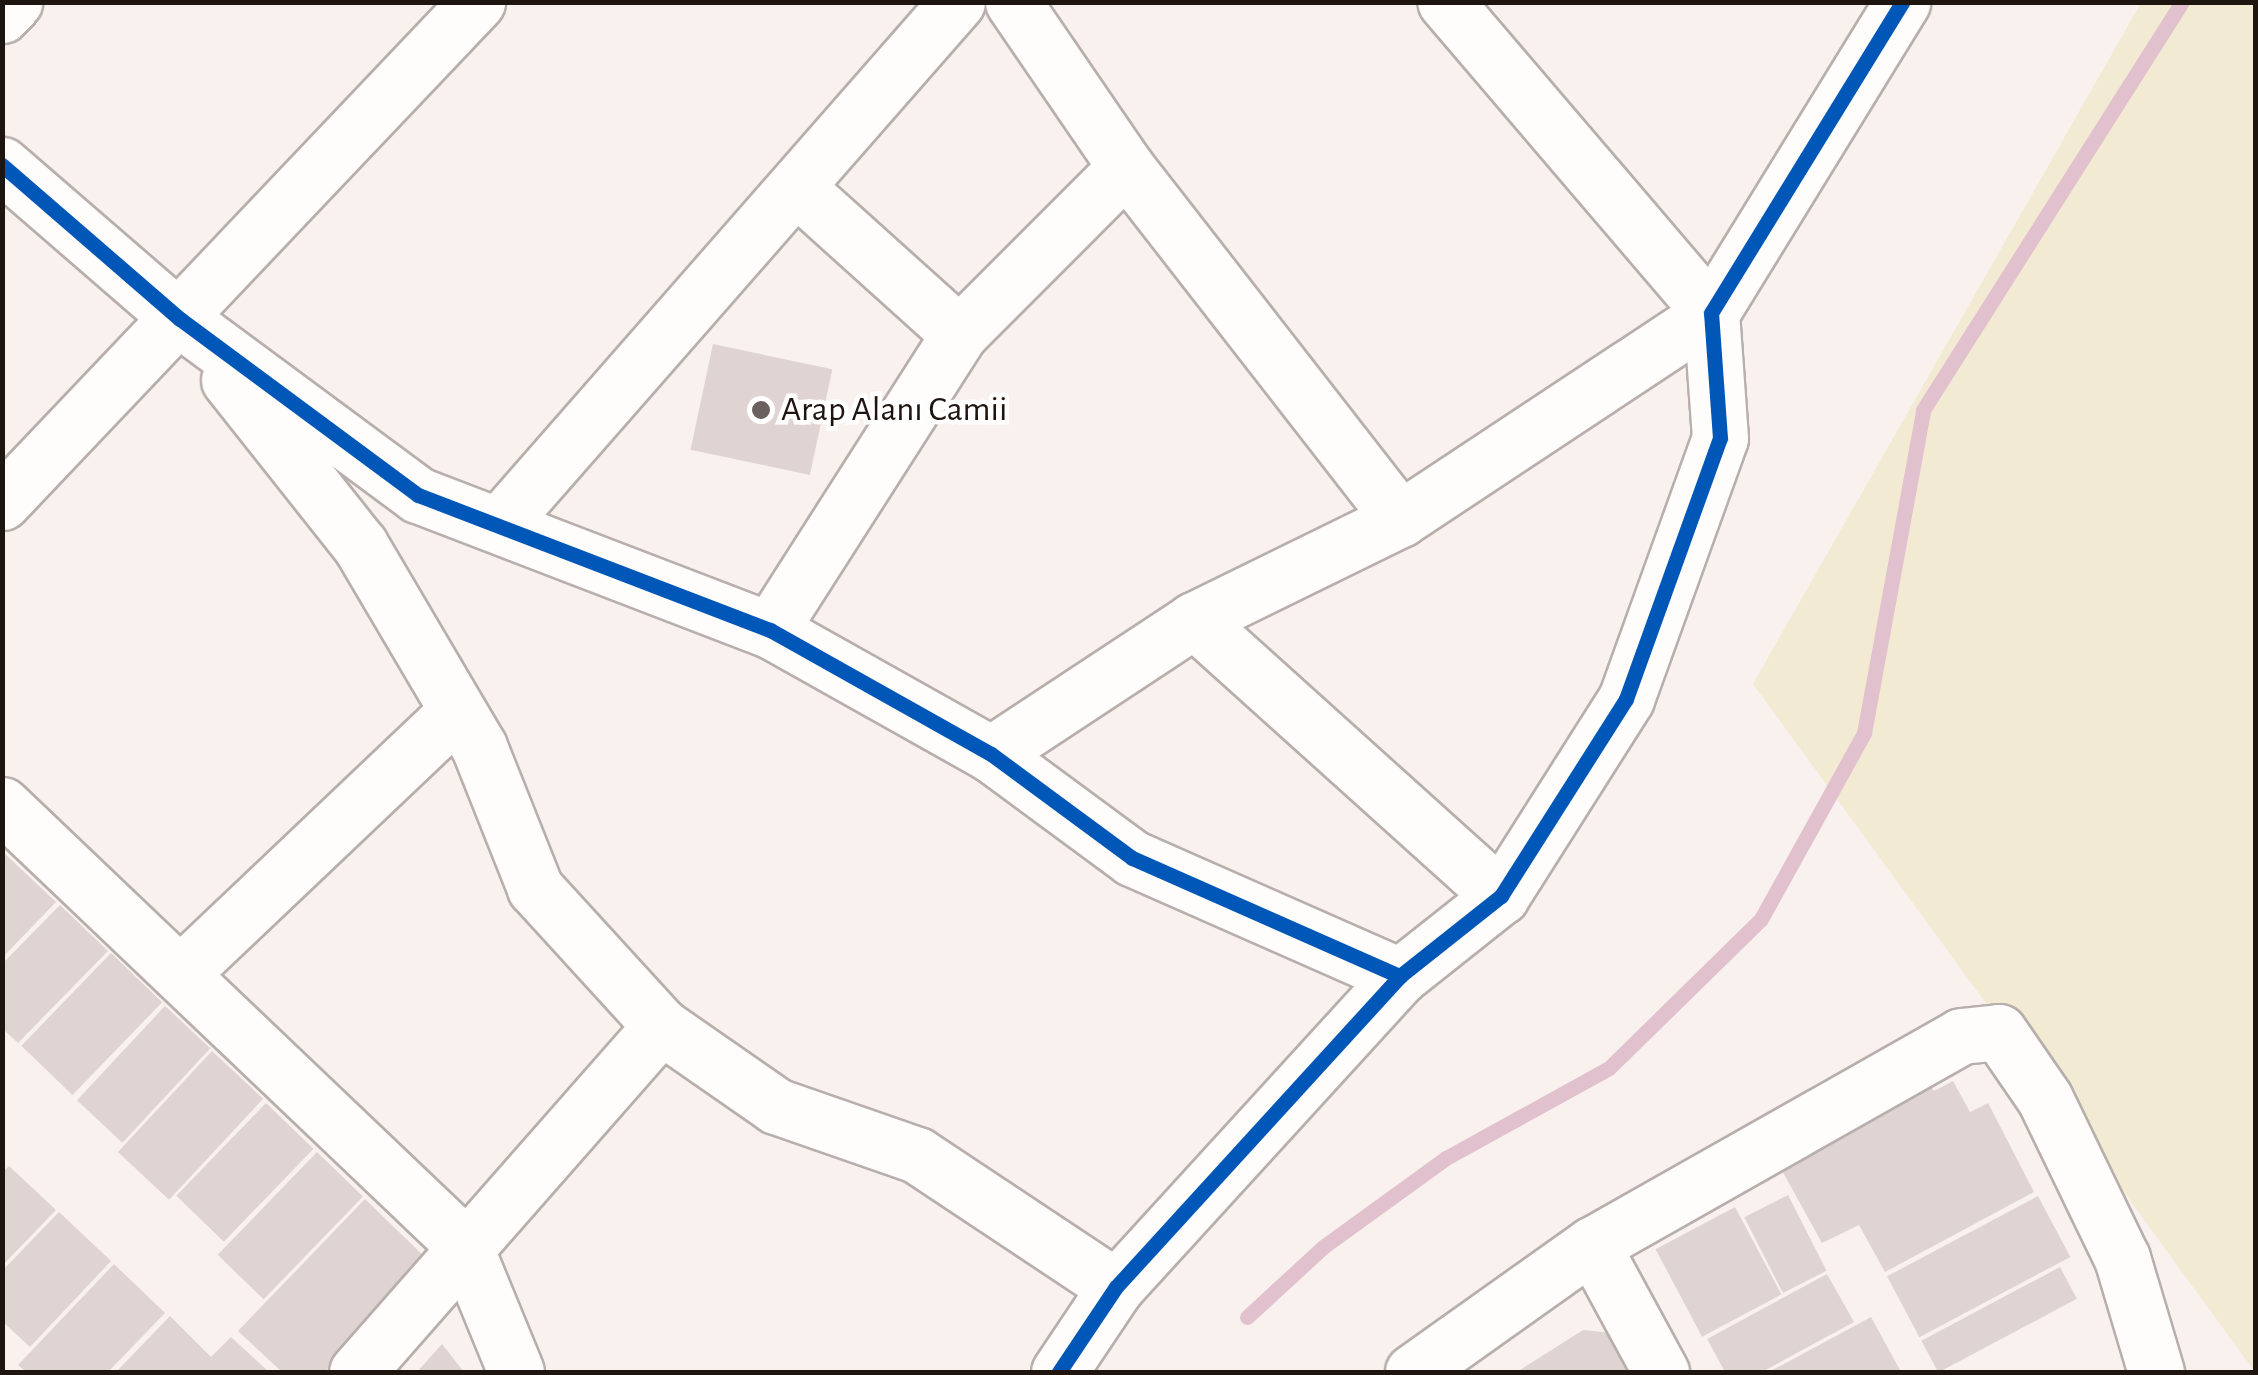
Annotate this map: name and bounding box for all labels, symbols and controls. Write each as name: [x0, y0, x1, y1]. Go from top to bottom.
place label: Arap Alanı Camii: [781, 389, 1008, 431]
marker: Arap Alanı Camii: [750, 399, 772, 421]

